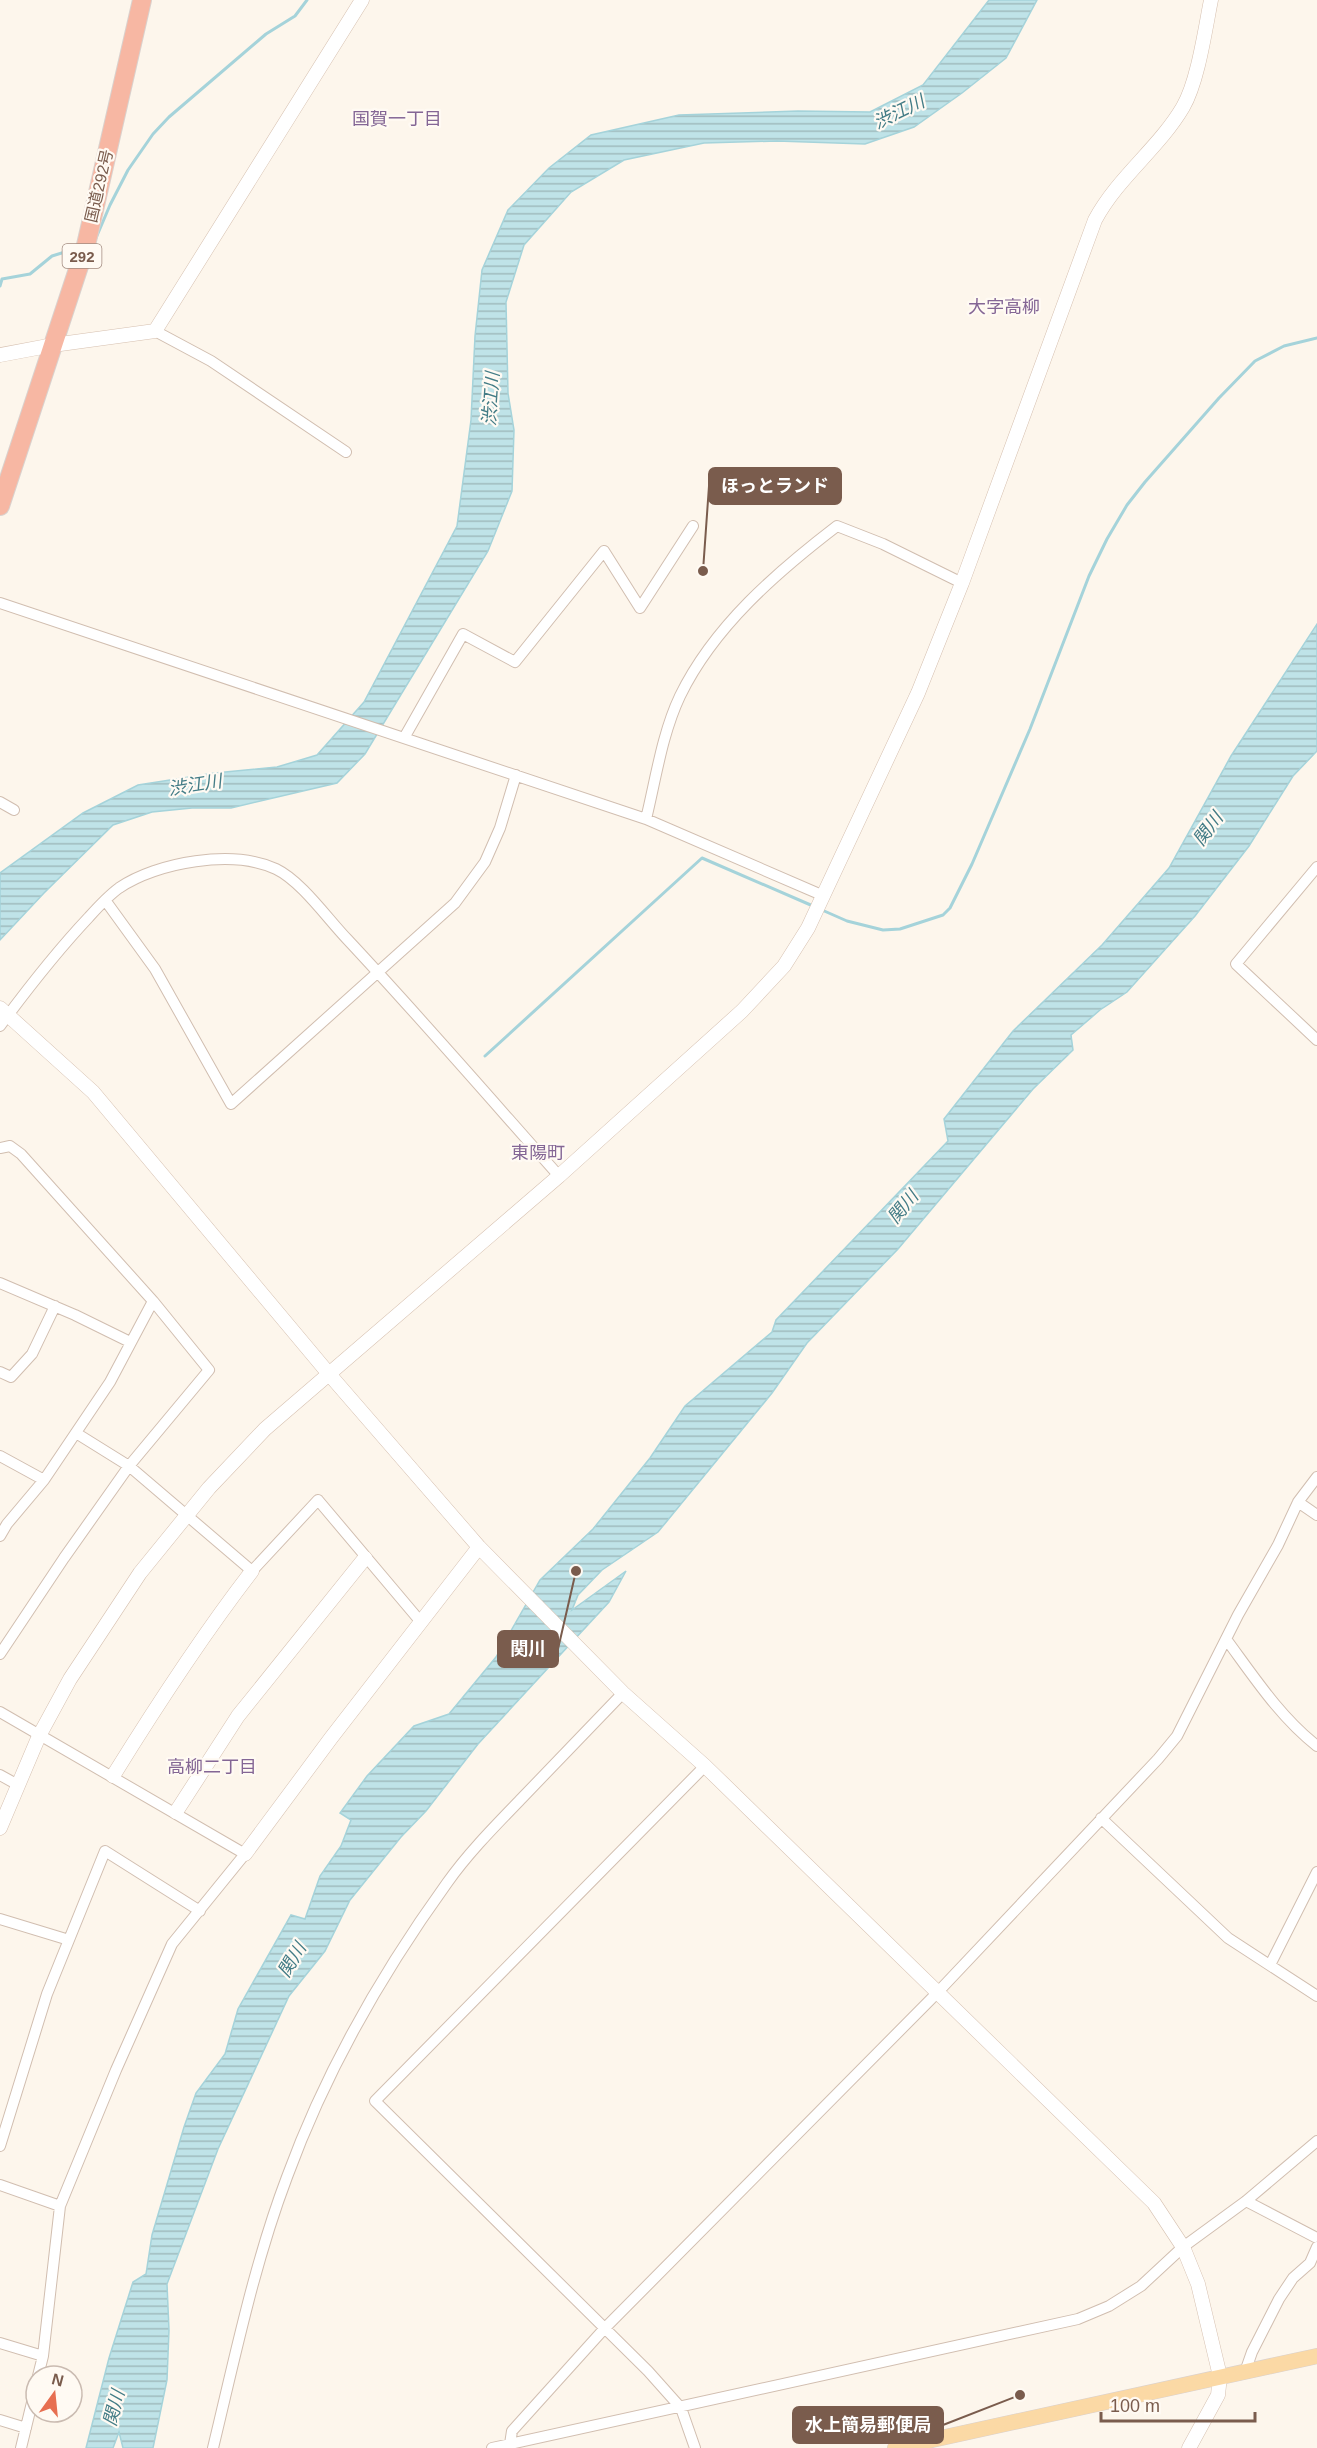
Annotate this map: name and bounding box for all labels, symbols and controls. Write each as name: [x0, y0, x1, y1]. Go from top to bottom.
water label: 渋江川: [870, 90, 929, 133]
district label: 国賀一丁目: [352, 109, 442, 129]
street label: 国道292号: [82, 148, 116, 224]
road number: 292: [62, 244, 101, 268]
district label: 大字高柳: [968, 297, 1040, 317]
water label: 渋江川: [479, 369, 503, 427]
callout: ほっとランド: [709, 468, 841, 504]
text: ほっとランド: [721, 476, 829, 496]
water label: 渋江川: [167, 771, 225, 799]
water label: 関川: [1189, 807, 1228, 849]
district label: 東陽町: [511, 1143, 565, 1163]
water label: 関川: [884, 1185, 924, 1227]
callout: 関川: [498, 1631, 558, 1667]
text: 関川: [510, 1639, 546, 1659]
district label: 高柳二丁目: [167, 1757, 257, 1777]
water label: 関川: [274, 1938, 311, 1981]
north arrow: [24, 2364, 84, 2424]
text: N: [50, 2370, 66, 2390]
scale bar: [1101, 2385, 1256, 2423]
water label: 関川: [100, 2386, 129, 2428]
text: 100 m: [1110, 2396, 1160, 2416]
callout: 水上簡易郵便局: [793, 2407, 943, 2443]
text: 水上簡易郵便局: [805, 2415, 931, 2435]

